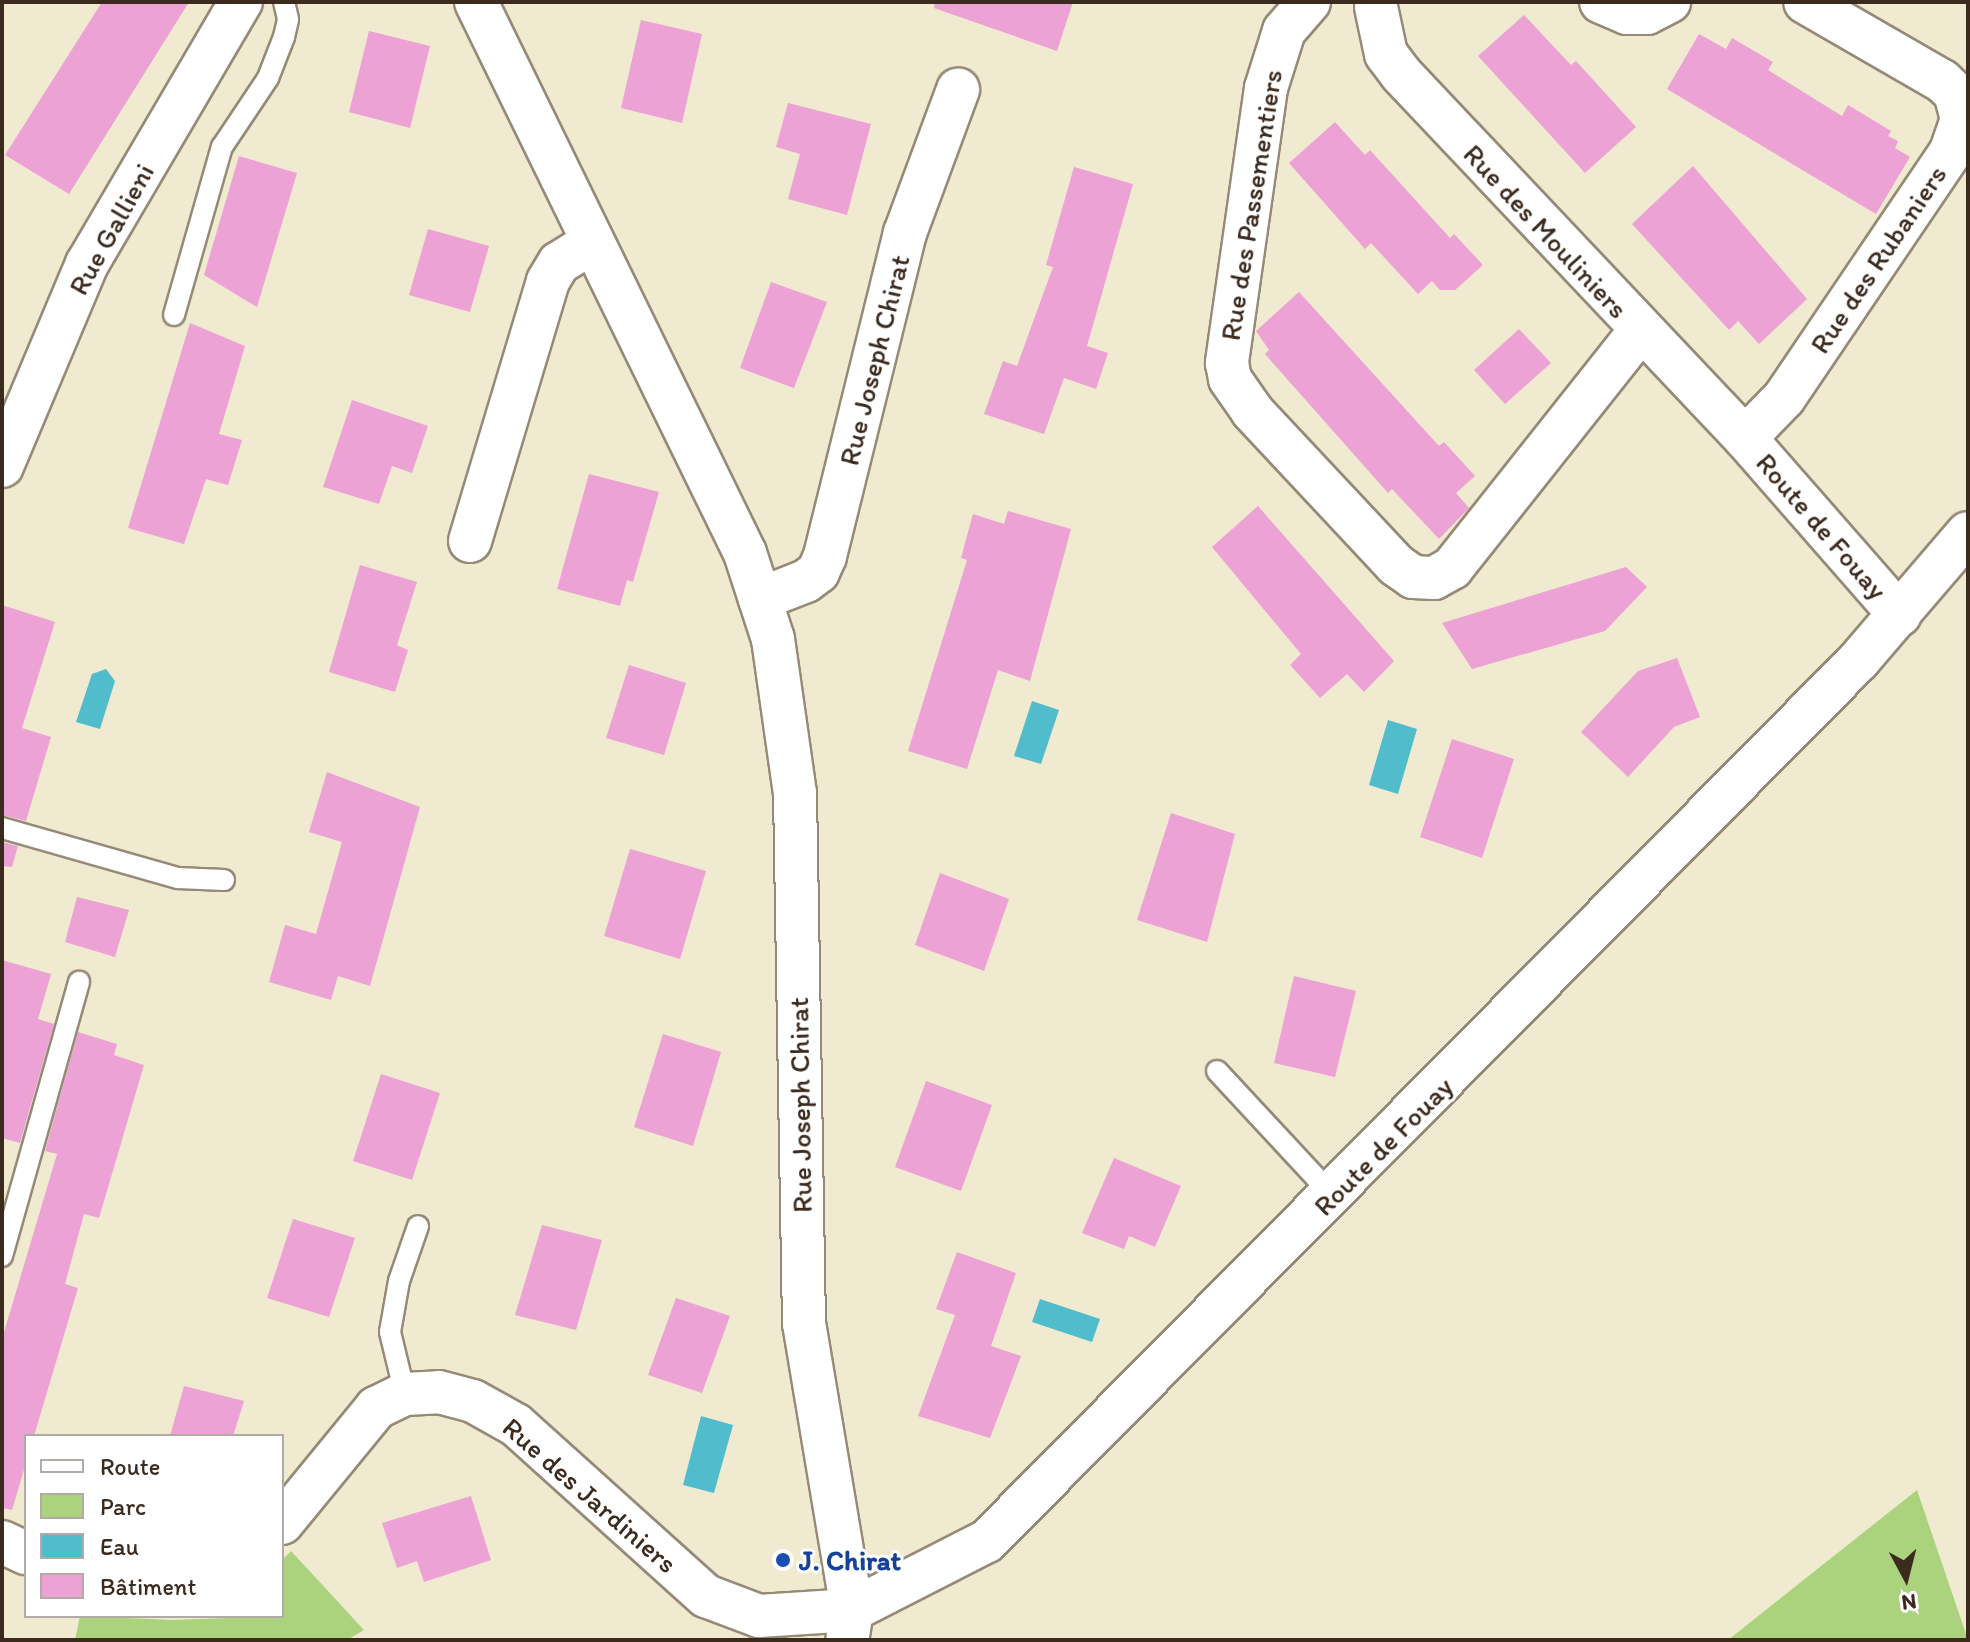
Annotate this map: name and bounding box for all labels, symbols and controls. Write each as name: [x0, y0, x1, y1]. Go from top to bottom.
street label: Rue des Passementiers: [1213, 67, 1289, 343]
street label: Rue des Mouliniers: [1457, 137, 1635, 325]
street label: Rue Gallieni: [61, 157, 161, 301]
street label: Rue des Rubaniers: [1803, 159, 1953, 359]
street label: Rue Joseph Chirat: [832, 251, 916, 469]
street label: Route de Fouay: [1749, 446, 1895, 606]
street label: Rue Joseph Chirat: [781, 997, 819, 1213]
street label: Route de Fouay: [1307, 1070, 1459, 1222]
street label: Rue des Jardiniers: [496, 1410, 684, 1580]
legend: [24, 1434, 284, 1618]
text: Route: [100, 1452, 160, 1481]
text: Parc: [100, 1492, 146, 1521]
text: Eau: [100, 1532, 139, 1561]
north arrow: [1866, 1538, 1946, 1618]
place label: J. Chirat: [799, 1543, 901, 1577]
marker: J. Chirat: [774, 1551, 792, 1569]
text: Bâtiment: [100, 1572, 196, 1601]
text: N: [1900, 1588, 1918, 1617]

